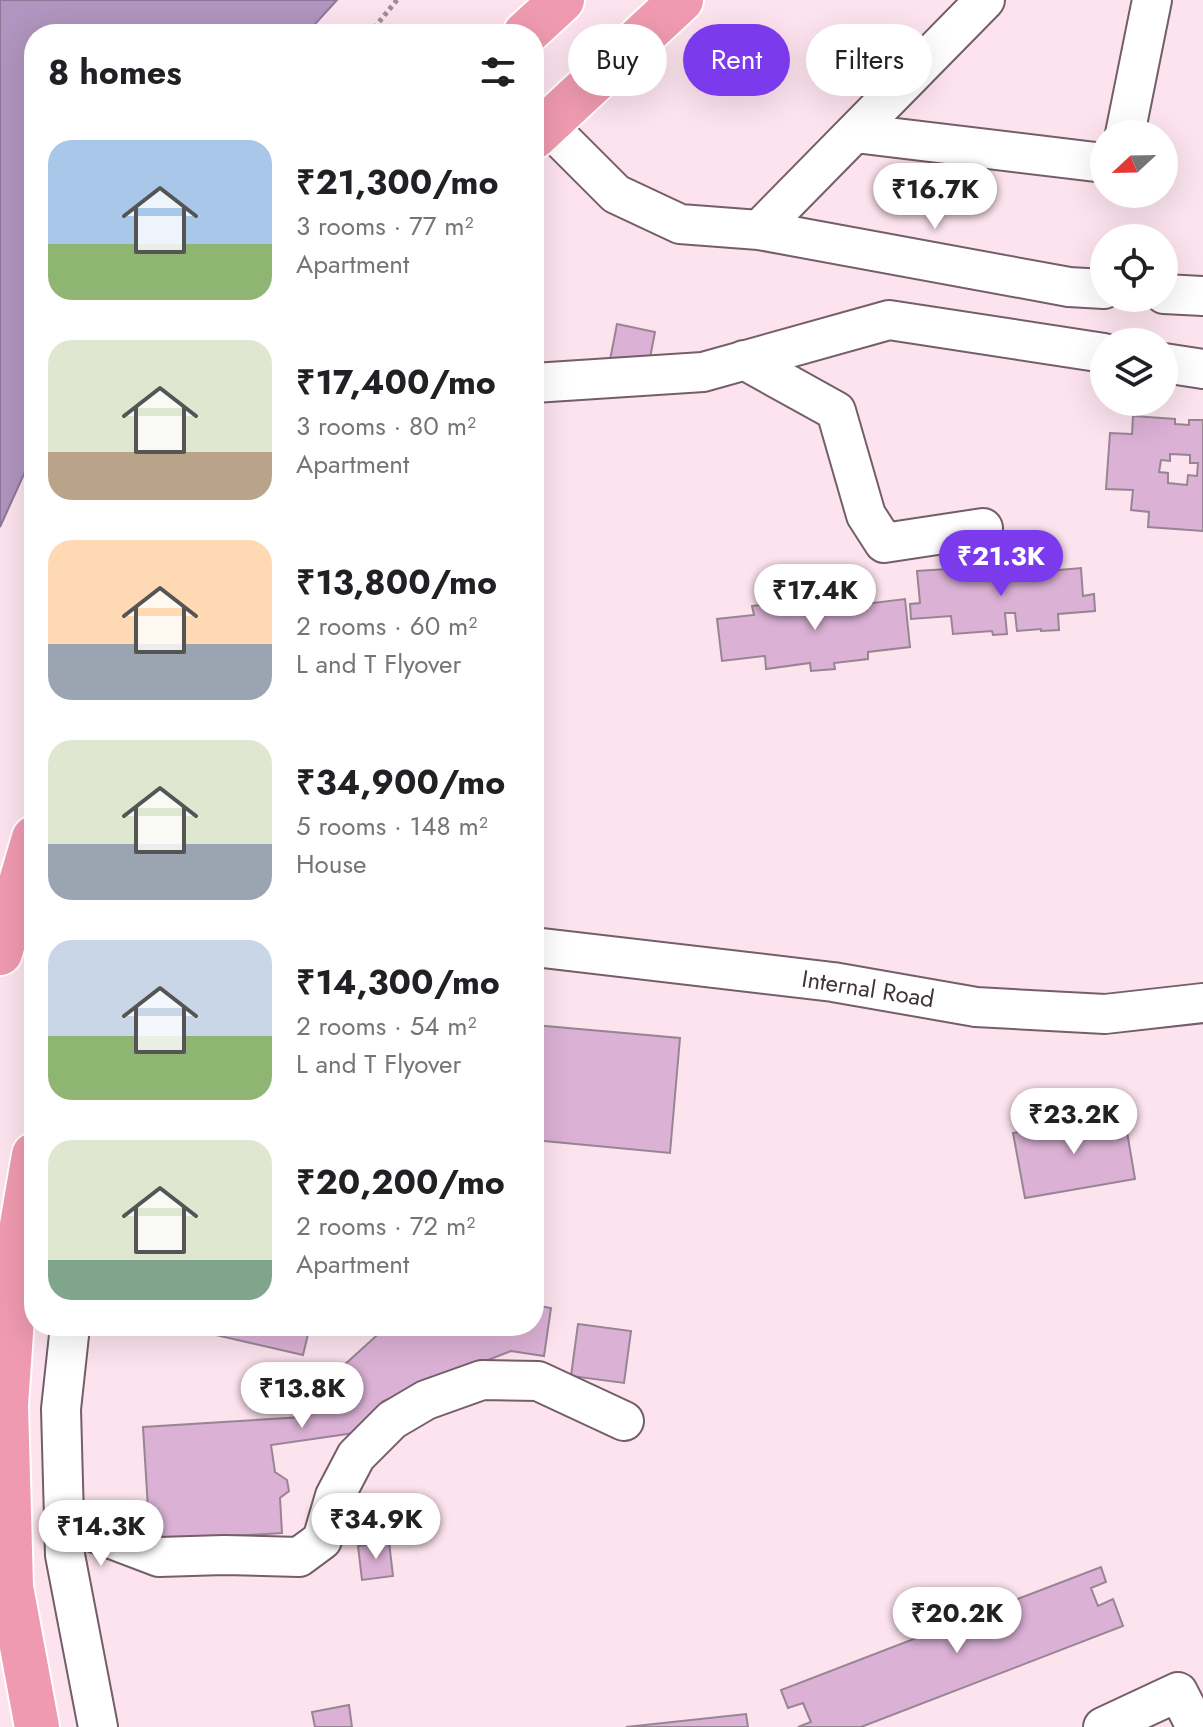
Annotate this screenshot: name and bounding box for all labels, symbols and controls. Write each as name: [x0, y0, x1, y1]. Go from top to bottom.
chip: Buy: [568, 24, 667, 96]
chip: Rent: [683, 24, 790, 96]
chip: Filters: [806, 24, 932, 96]
text: 8 homes: [48, 48, 182, 97]
icon: filters: [476, 50, 520, 94]
north arrow: [1090, 120, 1178, 208]
map controls: [1090, 120, 1178, 416]
text: ₹21,300/mo: [296, 158, 498, 207]
pin: ₹16.7K: [870, 163, 1000, 231]
text: ₹16.7K: [891, 170, 979, 208]
icon: home: [112, 172, 208, 268]
text: 3 rooms · 77 m²: [296, 207, 473, 245]
button: locate: [1090, 224, 1178, 312]
text: Apartment: [296, 245, 409, 283]
button: layers: [1090, 328, 1178, 416]
text: ₹17,400/mo: [296, 358, 496, 407]
icon: home: [112, 372, 208, 468]
text: 3 rooms · 80 m²: [296, 407, 476, 445]
text: Apartment: [296, 445, 409, 483]
pin: ₹21.3K: [936, 530, 1066, 598]
text: ₹21.3K: [957, 537, 1045, 575]
text: ₹13,800/mo: [296, 558, 497, 607]
pin: ₹17.4K: [750, 564, 880, 632]
text: ₹17.4K: [772, 571, 858, 609]
icon: home: [112, 572, 208, 668]
text: 2 rooms · 60 m²: [296, 607, 477, 645]
text: L and T Flyover: [296, 645, 461, 683]
text: ₹34,900/mo: [296, 758, 505, 807]
icon: home: [112, 772, 208, 868]
text: 5 rooms · 148 m²: [296, 807, 488, 845]
text: House: [296, 845, 366, 883]
text: ₹14,300/mo: [296, 958, 500, 1007]
street label: Internal Road: [799, 961, 937, 1016]
icon: home: [112, 972, 208, 1068]
text: 2 rooms · 54 m²: [296, 1007, 477, 1045]
text: L and T Flyover: [296, 1045, 461, 1083]
pin: ₹23.2K: [1009, 1088, 1139, 1156]
text: ₹23.2K: [1028, 1095, 1120, 1133]
text: ₹20,200/mo: [296, 1158, 505, 1207]
icon: home: [112, 1172, 208, 1268]
text: 2 rooms · 72 m²: [296, 1207, 475, 1245]
text: Apartment: [296, 1245, 409, 1283]
pin: ₹13.8K: [237, 1362, 367, 1430]
text: ₹13.8K: [259, 1369, 345, 1407]
pin: ₹34.9K: [311, 1493, 441, 1561]
pin: ₹14.3K: [36, 1500, 166, 1568]
text: ₹34.9K: [329, 1500, 423, 1538]
text: ₹14.3K: [57, 1507, 145, 1545]
pin: ₹20.2K: [892, 1587, 1022, 1655]
text: ₹20.2K: [911, 1594, 1003, 1632]

